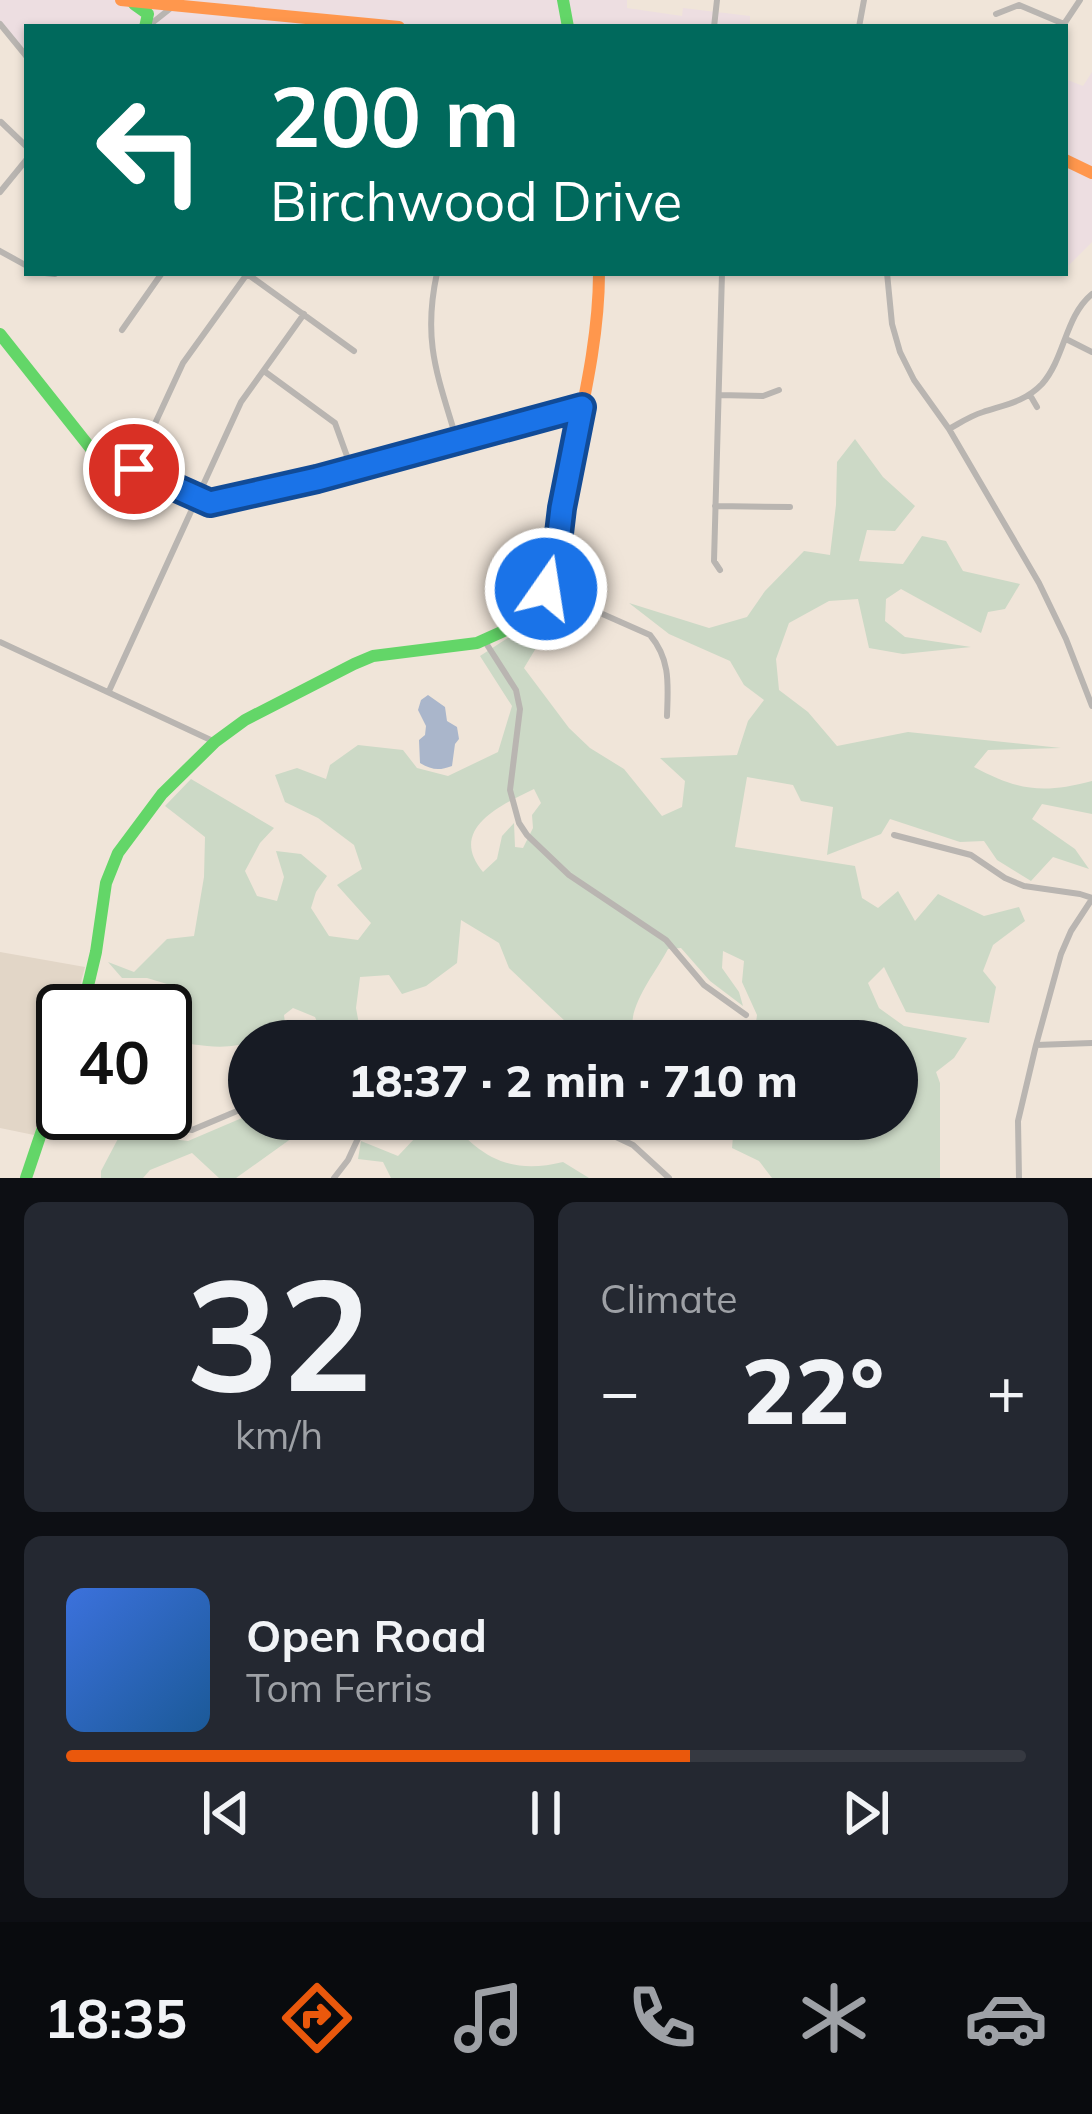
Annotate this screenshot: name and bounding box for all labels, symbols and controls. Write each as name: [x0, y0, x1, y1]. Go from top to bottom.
text: 200 m: [270, 63, 520, 168]
icon: left: [72, 72, 228, 228]
text: Birchwood Drive: [270, 167, 682, 235]
pin: [83, 418, 185, 520]
icon: arrive: [101, 436, 167, 502]
position arrow: [483, 526, 609, 652]
speed limit sign: 40: [36, 984, 192, 1140]
text: 18:37 · 2 min · 710 m: [348, 1052, 798, 1108]
text: 32: [185, 1234, 373, 1430]
text: Climate: [600, 1274, 738, 1323]
text: 22°: [742, 1334, 884, 1447]
text: −: [600, 1349, 640, 1432]
text: +: [986, 1349, 1026, 1432]
text: km/h: [235, 1410, 323, 1459]
text: Open Road: [246, 1607, 487, 1663]
text: Tom Ferris: [246, 1663, 433, 1712]
icon: previous: [193, 1780, 259, 1846]
icon: pause: [513, 1780, 579, 1846]
icon: next: [833, 1780, 899, 1846]
icon: directions: [275, 1976, 359, 2060]
icon: music: [447, 1976, 531, 2060]
icon: phone: [620, 1976, 704, 2060]
icon: climate: [792, 1976, 876, 2060]
icon: car: [964, 1976, 1048, 2060]
text: 18:35: [44, 1984, 187, 2052]

